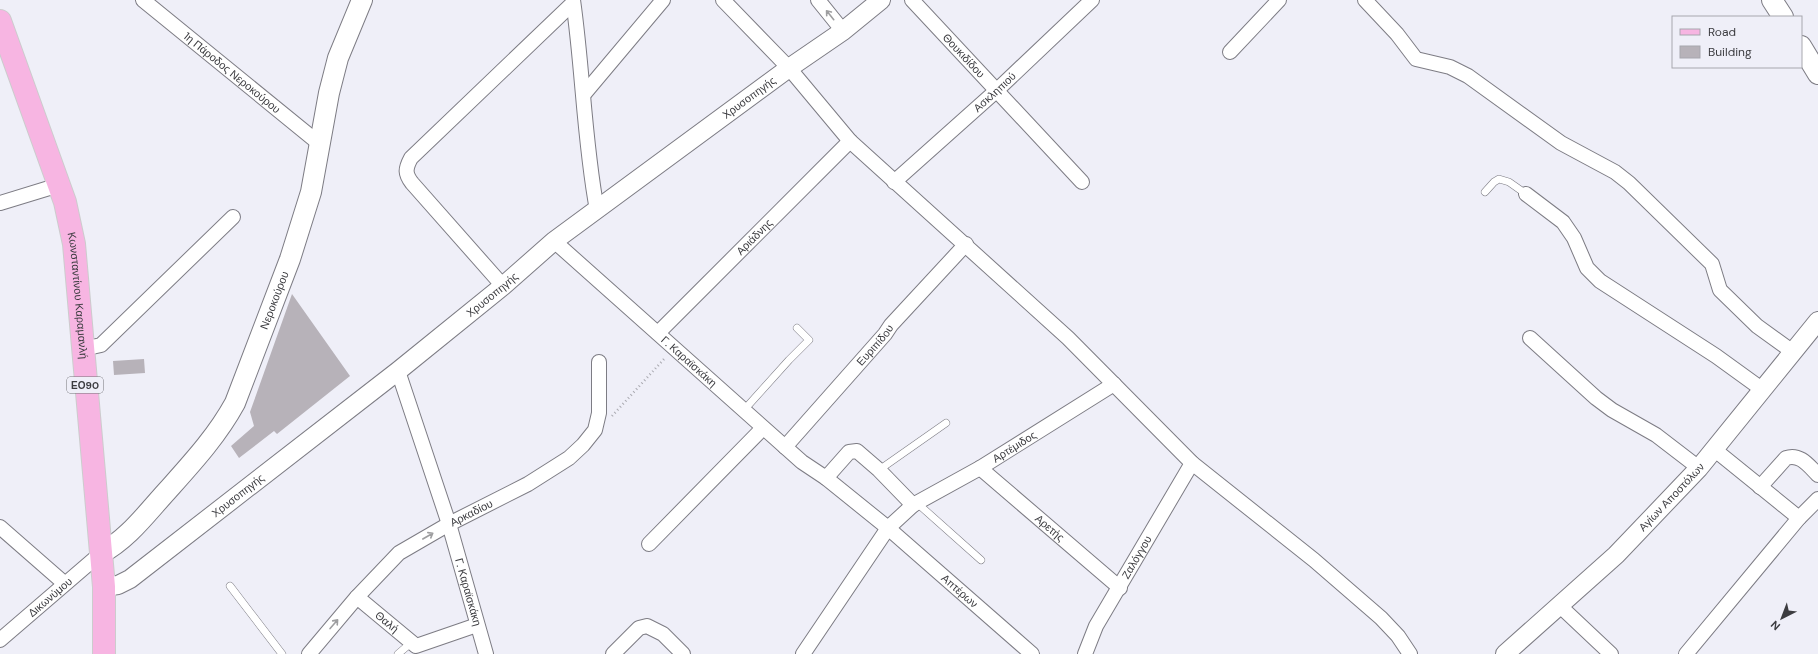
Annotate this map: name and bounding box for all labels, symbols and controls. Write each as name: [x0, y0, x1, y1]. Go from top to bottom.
one-way arrow: [826, 10, 834, 21]
legend: [1672, 16, 1802, 68]
text: Road: [1708, 24, 1736, 40]
street label: 1η Πάροδος Νεροκούρου: [181, 29, 283, 116]
street label: Θουκιδίδου: [940, 30, 988, 81]
text: Building: [1708, 44, 1752, 60]
street label: Ασκληπιού: [970, 69, 1019, 115]
street label: Χρυσοπηγής: [720, 73, 778, 122]
street label: Αριάδνης: [733, 216, 775, 258]
street label: Κωνσταντίνου Καραμανλή: [65, 231, 91, 360]
street label: Νεροκούρου: [257, 269, 292, 331]
street label: Χρυσοπηγής: [463, 269, 521, 320]
street label: Ευριπίδου: [853, 322, 896, 368]
street label: Γ. Καραϊσκάκη: [658, 333, 720, 390]
road number: ΕΟ90: [67, 377, 103, 393]
street label: Αρτέμιδος: [990, 428, 1039, 465]
street label: Αγίων Αποστόλων: [1636, 460, 1708, 534]
street label: Χρυσοπηγής: [209, 471, 267, 520]
street label: Αρκαδίου: [447, 496, 495, 529]
street label: Αρετής: [1032, 511, 1067, 544]
one-way arrow: [422, 531, 434, 539]
street label: Ζαλόγγου: [1118, 533, 1155, 581]
street label: Γ. Καραϊσκάκη: [452, 556, 485, 628]
street label: Απτέρων: [939, 571, 981, 611]
street label: Δικωνύμου: [25, 574, 75, 620]
north arrow: [1762, 598, 1802, 638]
street label: Θαλή: [372, 608, 402, 636]
text: N: [1768, 618, 1783, 633]
one-way arrow: [330, 619, 339, 630]

